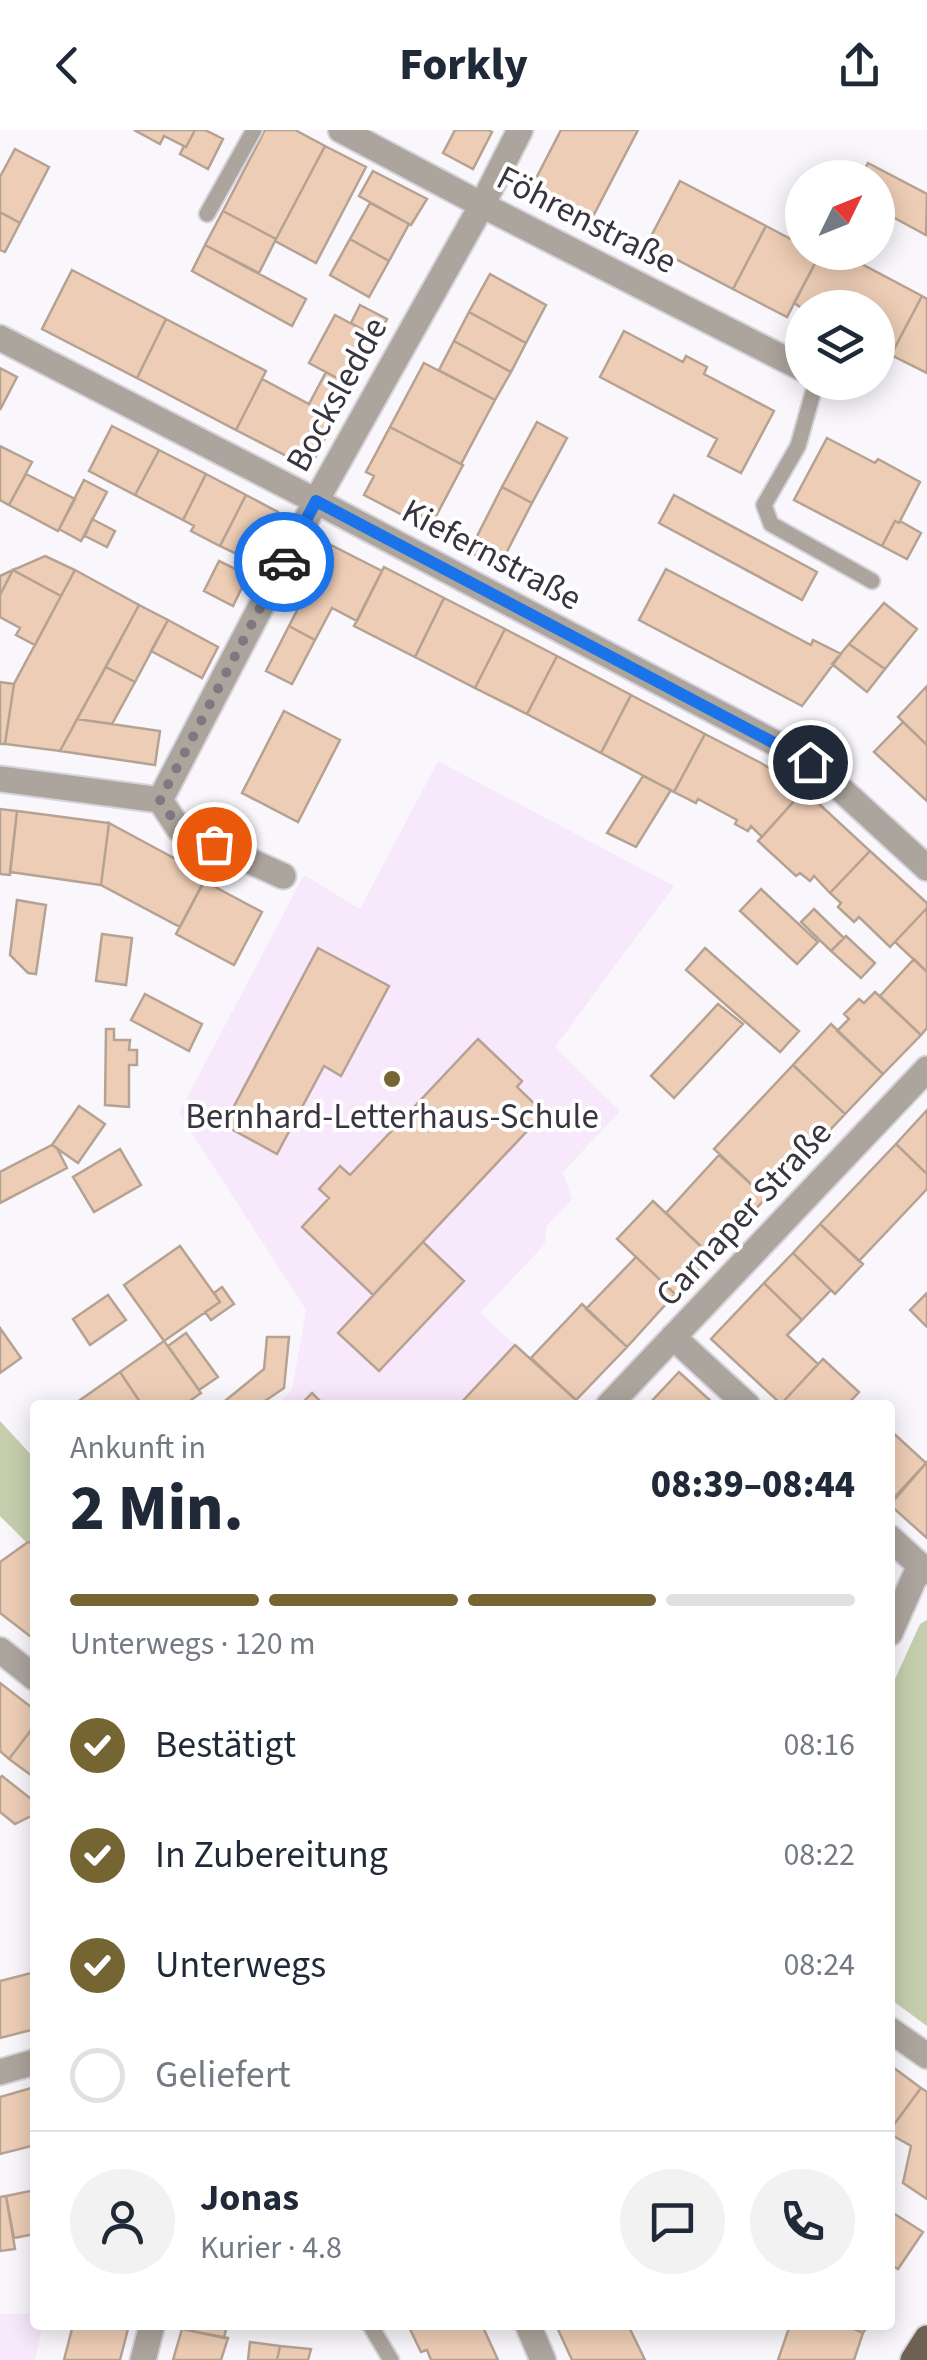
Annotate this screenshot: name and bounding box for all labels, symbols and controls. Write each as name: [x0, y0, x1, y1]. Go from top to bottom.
text: Forkly: [399, 33, 528, 97]
icon: back: [40, 38, 95, 93]
icon: share: [832, 38, 887, 93]
street label: Föhrenstraße: [488, 153, 685, 287]
north arrow: [785, 160, 895, 270]
map controls: [785, 160, 895, 400]
button: layers: [785, 290, 895, 400]
street label: Bocksledde: [274, 308, 400, 481]
street label: Kiefernstraße: [393, 487, 590, 623]
courier: [234, 512, 334, 612]
icon: car: [257, 535, 312, 590]
pin: [768, 720, 853, 805]
icon: home: [783, 735, 838, 790]
pin: [172, 802, 257, 887]
icon: bag: [187, 817, 242, 872]
marker: Bernhard-Letterhaus-Schule: [381, 1068, 403, 1090]
place label: Bernhard-Letterhaus-Schule: [185, 1092, 599, 1142]
street label: Carnaper Straße: [644, 1109, 843, 1318]
text: Ankunft in: [70, 1425, 206, 1471]
text: 08:39–08:44: [651, 1458, 855, 1512]
text: 2 Min.: [70, 1462, 244, 1555]
text: Unterwegs · 120 m: [70, 1621, 316, 1667]
icon: check: [70, 1718, 125, 1773]
text: Bestätigt: [155, 1718, 296, 1772]
text: 08:16: [783, 1722, 855, 1768]
icon: check: [70, 1828, 125, 1883]
text: In Zubereitung: [155, 1828, 388, 1882]
text: 08:22: [783, 1832, 855, 1878]
icon: check: [70, 1938, 125, 1993]
text: Unterwegs: [155, 1938, 326, 1992]
text: 08:24: [783, 1942, 855, 1988]
text: Geliefert: [155, 2048, 291, 2102]
button: person: [70, 2169, 175, 2274]
button: chat: [620, 2169, 725, 2274]
button: phone: [750, 2169, 855, 2274]
text: Jonas: [200, 2171, 299, 2225]
text: Kurier · 4.8: [200, 2225, 342, 2271]

